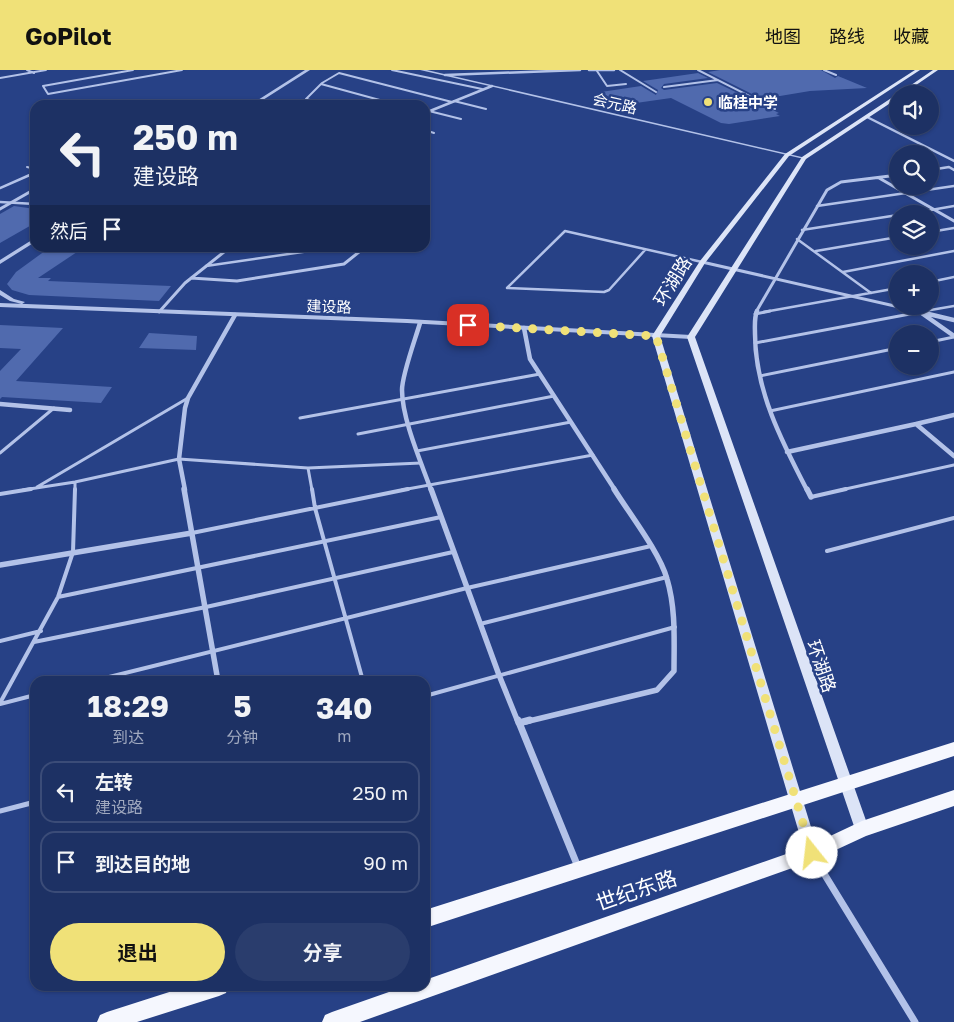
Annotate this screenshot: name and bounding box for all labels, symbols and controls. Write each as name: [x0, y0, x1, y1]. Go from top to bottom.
text: GoPilot: [25, 21, 112, 50]
text: 地图: [765, 25, 801, 47]
text: 路线: [829, 25, 865, 47]
text: 收藏: [893, 25, 929, 47]
map controls: [889, 85, 939, 375]
button: sound: [889, 85, 939, 135]
street label: 会元路: [591, 89, 639, 117]
place label: 临桂中学: [718, 93, 778, 111]
marker: 临桂中学: [702, 96, 714, 108]
text: 250 m: [133, 116, 238, 158]
icon: left: [50, 120, 115, 185]
button: search: [889, 145, 939, 195]
text: 建设路: [133, 162, 199, 189]
button: layers: [889, 205, 939, 255]
icon: arrive: [98, 215, 126, 243]
text: 然后: [50, 219, 88, 242]
street label: 环湖路: [648, 252, 696, 310]
button: +: [889, 265, 939, 315]
street label: 建设路: [306, 296, 352, 316]
pin: [447, 304, 489, 346]
icon: arrive: [454, 311, 482, 339]
button: −: [889, 325, 939, 375]
street label: 环湖路: [803, 637, 841, 695]
text: 18:29: [87, 688, 169, 724]
text: 5: [233, 688, 252, 724]
text: 340: [316, 690, 373, 726]
text: m: [337, 726, 351, 746]
text: 到达: [112, 727, 144, 747]
text: 分钟: [227, 727, 259, 747]
text: 左转: [95, 770, 133, 793]
icon: left: [52, 778, 80, 806]
text: 250 m: [353, 781, 408, 804]
text: 建设路: [95, 797, 143, 817]
position arrow: [785, 826, 837, 878]
icon: arrive: [52, 848, 80, 876]
text: 90 m: [363, 851, 408, 874]
text: 到达目的地: [95, 852, 190, 875]
street label: 世纪东路: [592, 864, 680, 916]
button: 退出: [50, 923, 225, 981]
button: 分享: [235, 923, 410, 981]

